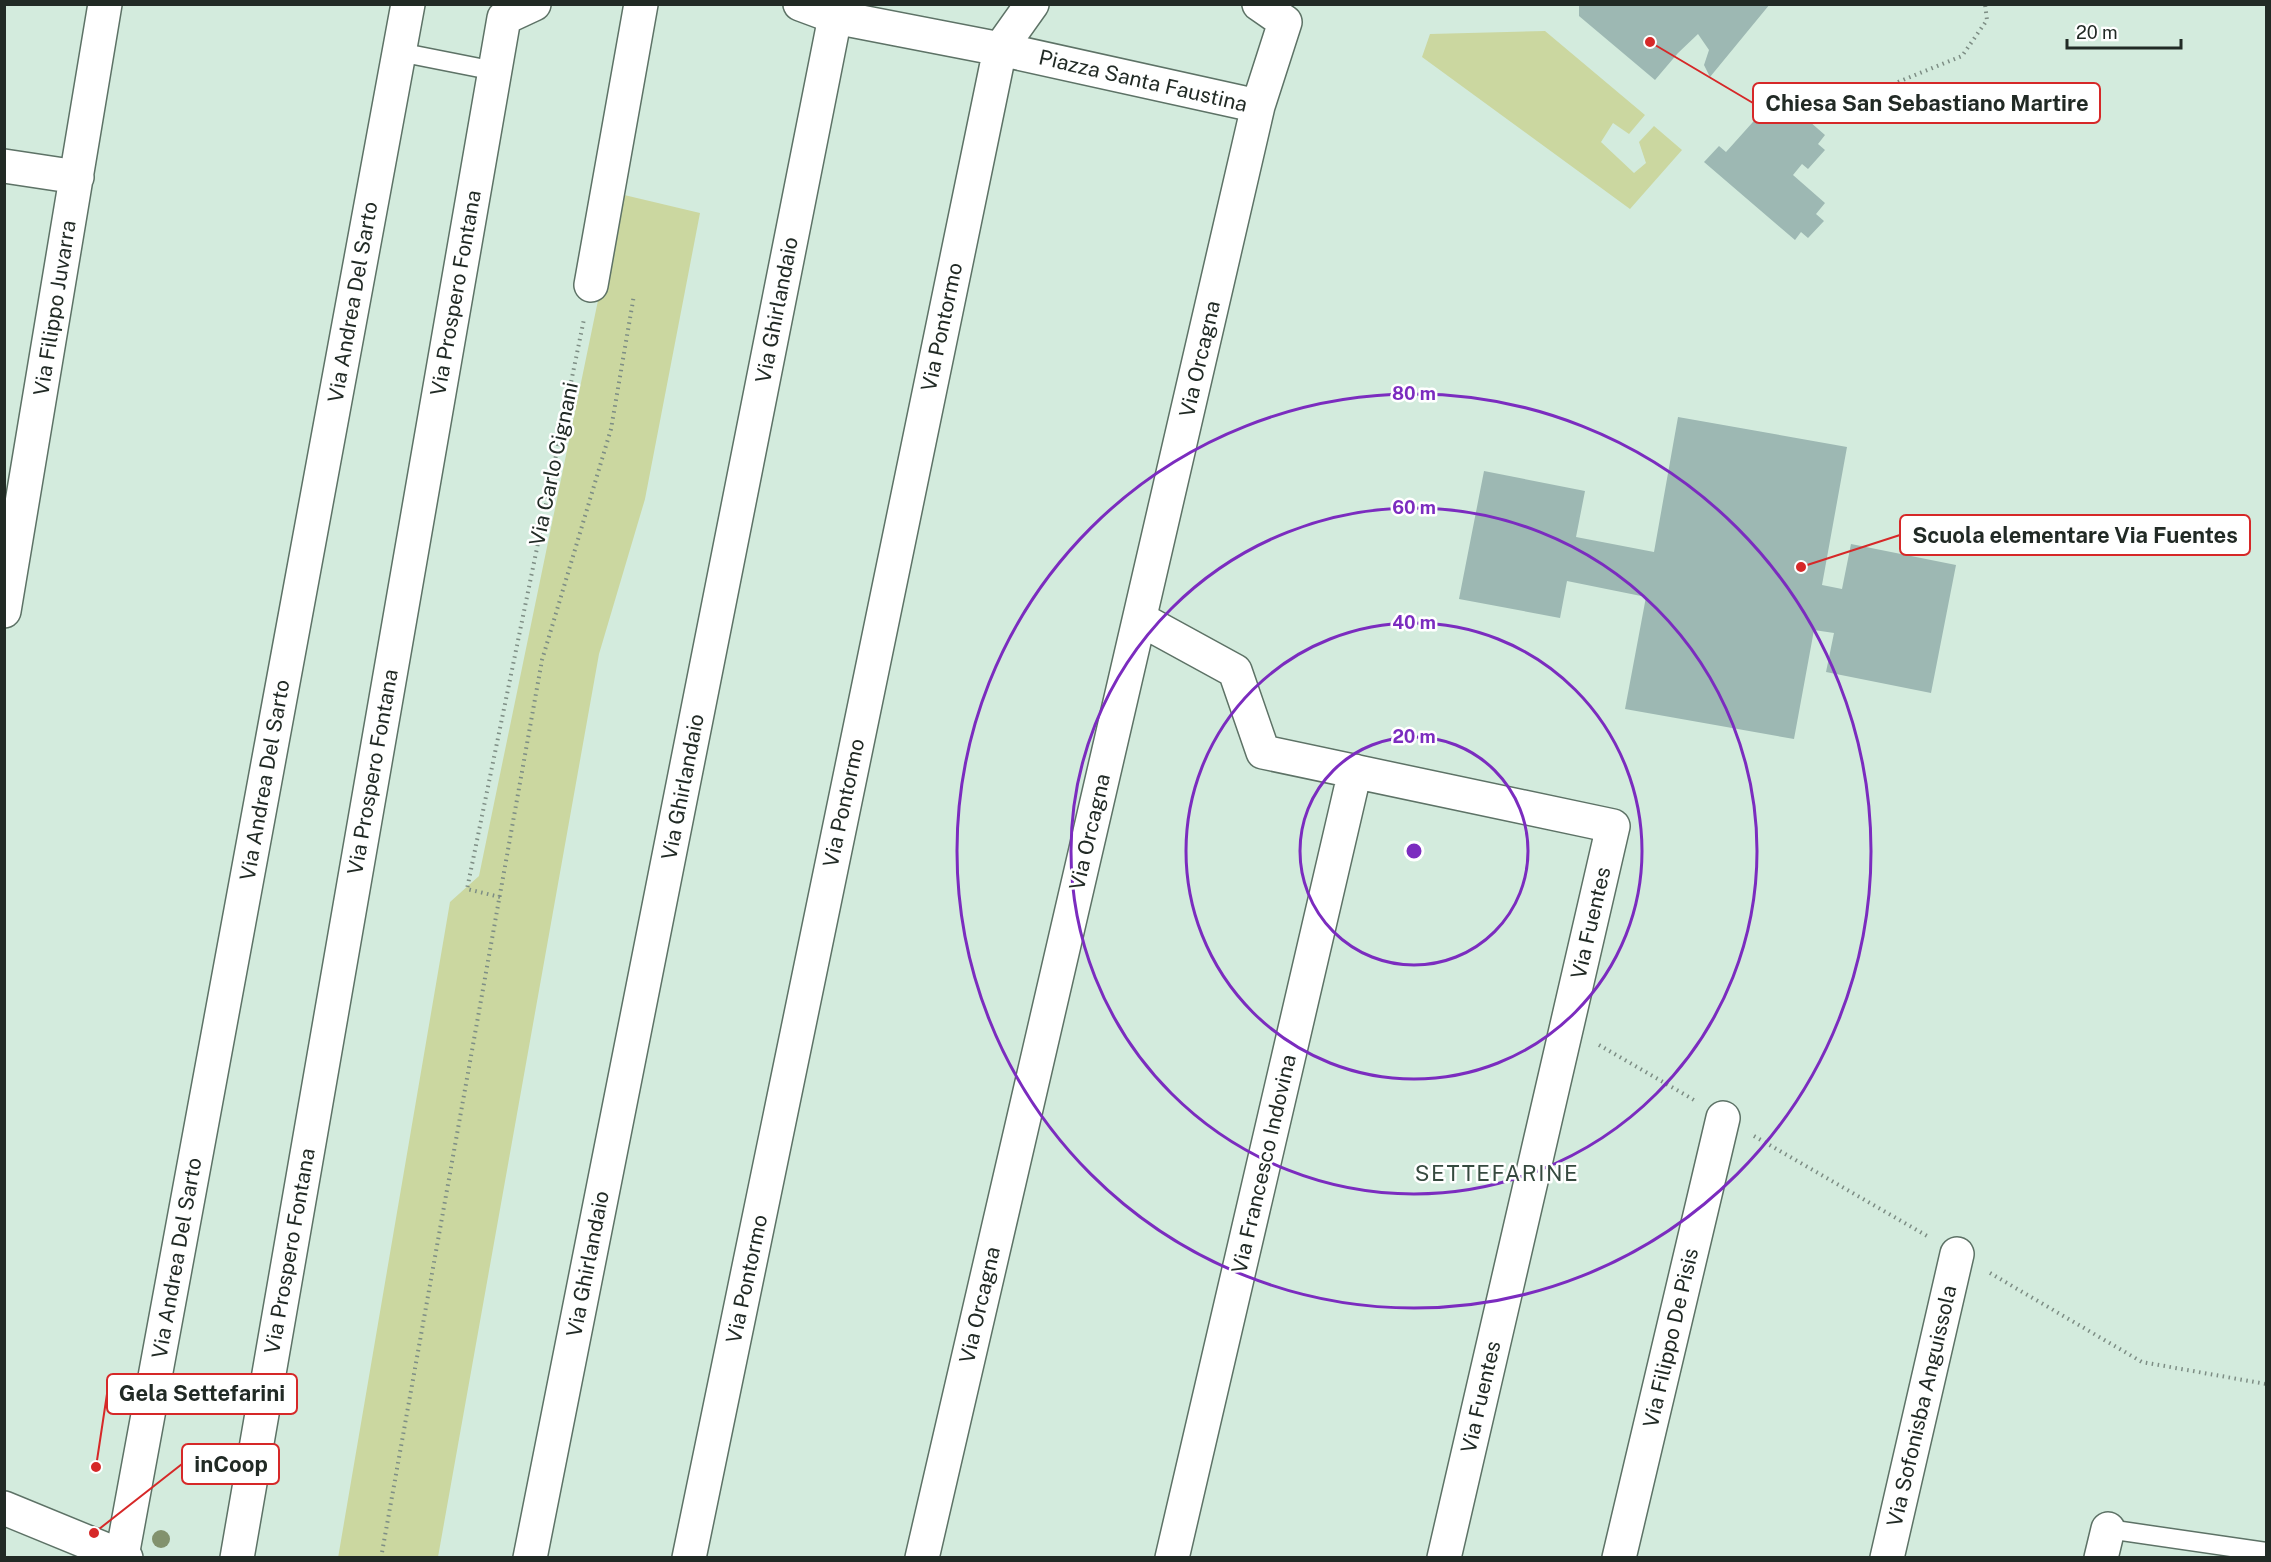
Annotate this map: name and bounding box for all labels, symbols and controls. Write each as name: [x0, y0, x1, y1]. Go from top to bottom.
scale bar: [2067, 12, 2181, 50]
text: 20 m: [2076, 22, 2118, 43]
street label: Piazza Santa Faustina: [1036, 44, 1250, 117]
callout: Chiesa San Sebastiano Martire: [1753, 83, 2100, 123]
text: Chiesa San Sebastiano Martire: [1765, 90, 2089, 116]
street label: Via Prospero Fontana: [425, 188, 486, 398]
street label: Via Andrea Del Sarto: [323, 200, 382, 404]
street label: Via Filippo Juvarra: [28, 218, 81, 397]
street label: Via Ghirlandaio: [750, 235, 803, 385]
street label: Via Pontormo: [916, 260, 967, 393]
street label: Via Orcagna: [1174, 298, 1225, 420]
street label: Via Carlo Cignani: [524, 380, 583, 548]
text: 80 m: [1392, 383, 1436, 404]
text: 60 m: [1392, 497, 1436, 518]
callout: Scuola elementare Via Fuentes: [1900, 515, 2250, 555]
text: Scuola elementare Via Fuentes: [1912, 522, 2238, 548]
text: 40 m: [1392, 612, 1436, 633]
street label: Via Prospero Fontana: [342, 667, 403, 877]
street label: Via Andrea Del Sarto: [235, 678, 294, 882]
street label: Via Ghirlandaio: [656, 712, 709, 862]
text: 20 m: [1392, 726, 1436, 747]
street label: Via Pontormo: [818, 736, 869, 869]
street label: Via Orcagna: [1064, 771, 1115, 893]
centre of rings: [1404, 841, 1424, 861]
street label: Via Fuentes: [1565, 864, 1616, 981]
street label: Via Francesco Indovina: [1226, 1052, 1301, 1276]
street label: Via Prospero Fontana: [259, 1146, 320, 1356]
street label: Via Andrea Del Sarto: [147, 1156, 206, 1360]
district label: SETTEFARINE: [1415, 1160, 1579, 1186]
street label: Via Ghirlandaio: [561, 1189, 614, 1339]
street label: Via Pontormo: [721, 1212, 772, 1345]
street label: Via Orcagna: [954, 1244, 1005, 1366]
street label: Via Filippo De Pisis: [1638, 1246, 1703, 1430]
street label: Via Sofonisba Anguissola: [1882, 1283, 1961, 1529]
street label: Via Fuentes: [1455, 1338, 1506, 1455]
callout: Gela Settefarini: [107, 1374, 297, 1414]
text: Gela Settefarini: [119, 1380, 285, 1406]
callout: inCoop: [182, 1444, 279, 1484]
text: inCoop: [194, 1451, 268, 1477]

